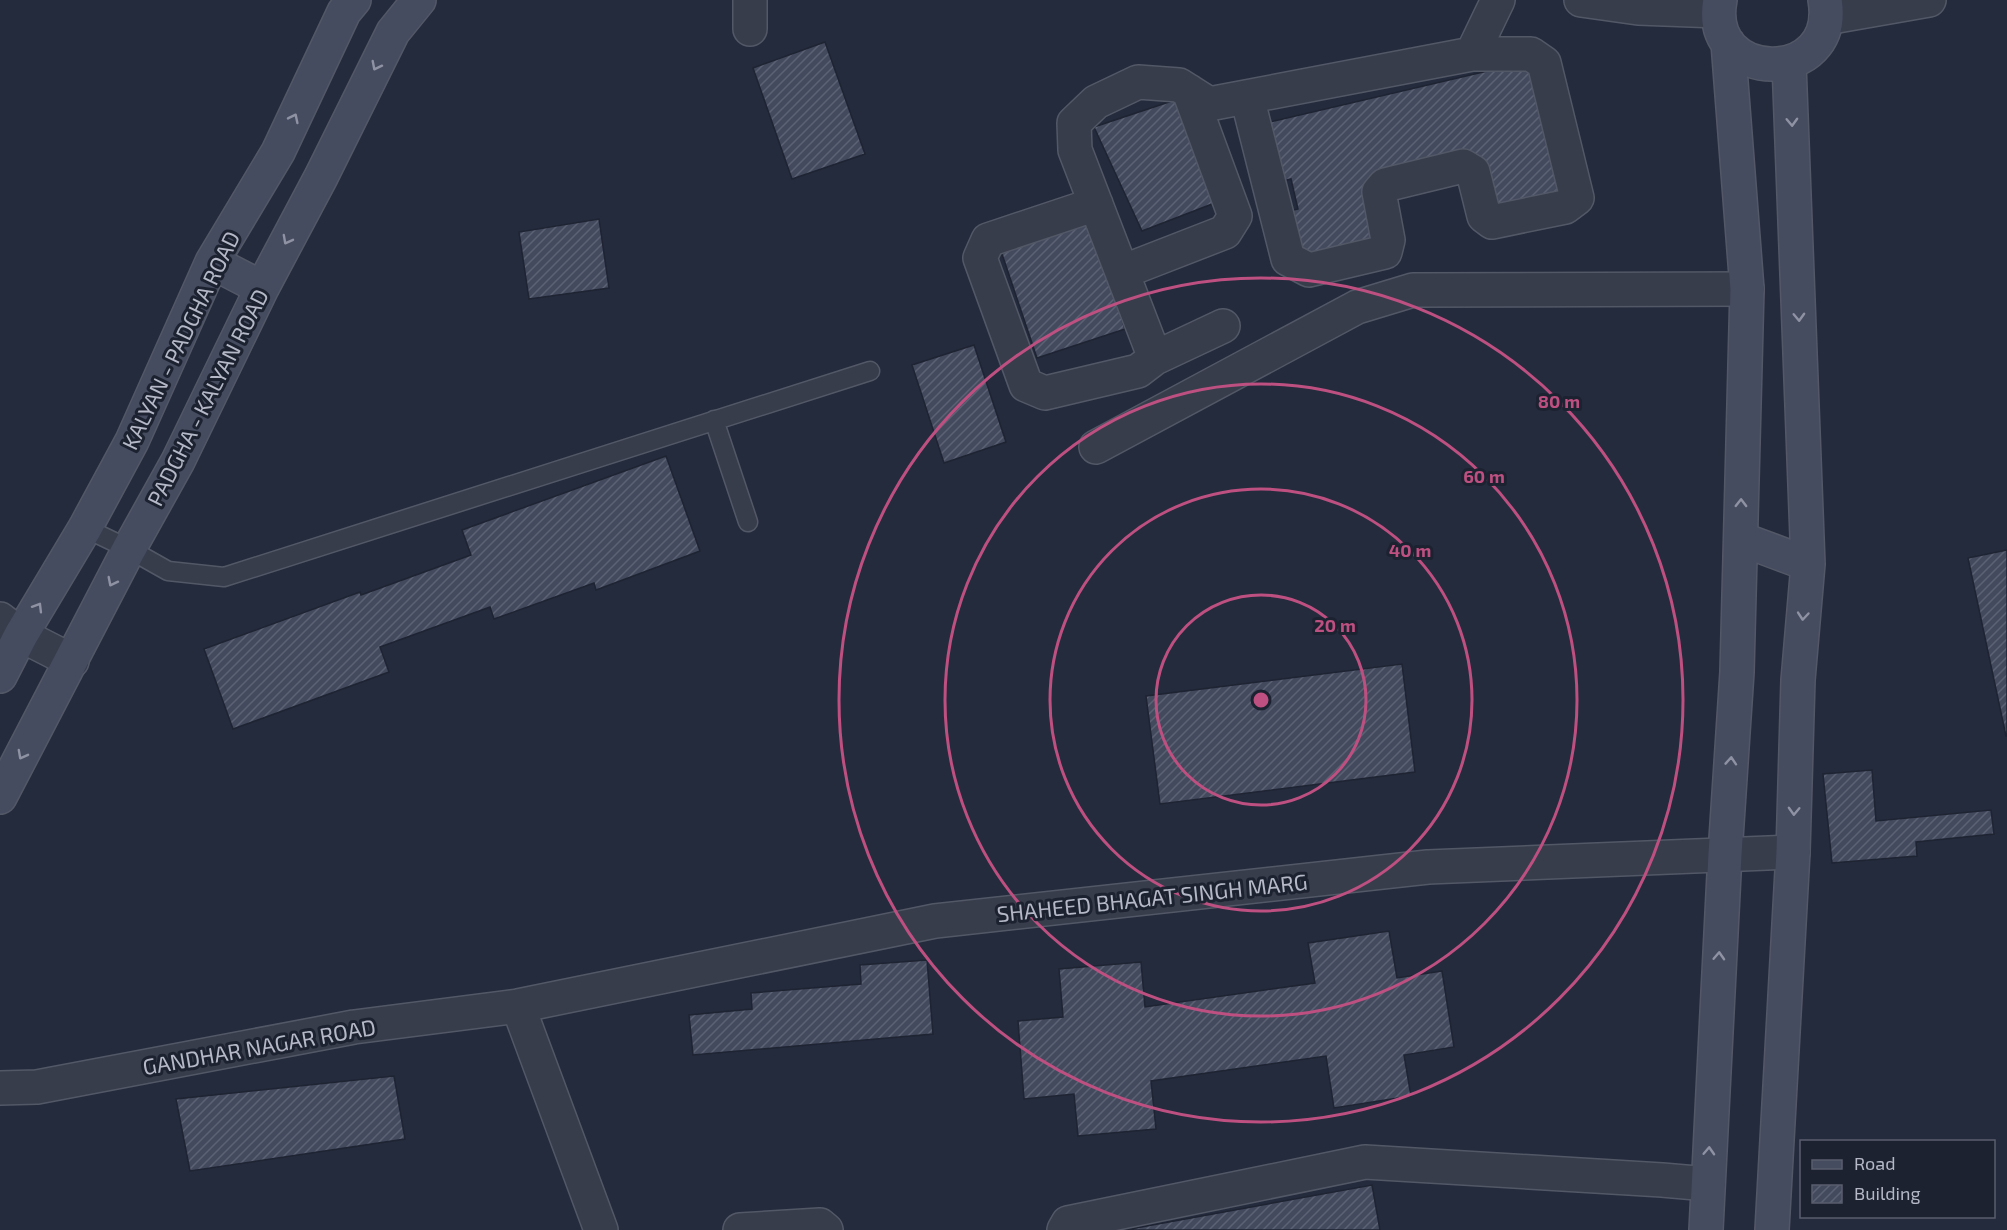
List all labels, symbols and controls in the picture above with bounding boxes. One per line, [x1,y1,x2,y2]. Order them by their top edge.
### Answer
one-way arrow [372,60,383,71]
one-way arrow [286,114,298,125]
one-way arrow [1785,117,1798,126]
street label: KALYAN - PADGHA ROAD [116,227,244,453]
one-way arrow [283,234,295,245]
street label: PADGHA - KALYAN ROAD [141,284,273,510]
one-way arrow [1792,312,1805,321]
text: 80 m [1538,390,1580,412]
text: 60 m [1463,465,1505,487]
one-way arrow [1735,499,1748,508]
text: 40 m [1389,539,1431,561]
one-way arrow [108,575,120,586]
one-way arrow [31,603,42,613]
one-way arrow [1797,612,1810,621]
text: 20 m [1314,614,1356,636]
centre of rings [1251,690,1271,710]
one-way arrow [18,748,30,759]
one-way arrow [1724,757,1737,766]
one-way arrow [1788,806,1801,815]
street label: SHAHEED BHAGAT SINGH MARG [995,868,1309,926]
one-way arrow [1713,951,1726,960]
street label: GANDHAR NAGAR ROAD [140,1013,378,1079]
legend [1800,1140,1995,1218]
one-way arrow [1703,1146,1716,1155]
text: Road [1854,1152,1895,1174]
text: Building [1854,1182,1921,1204]

